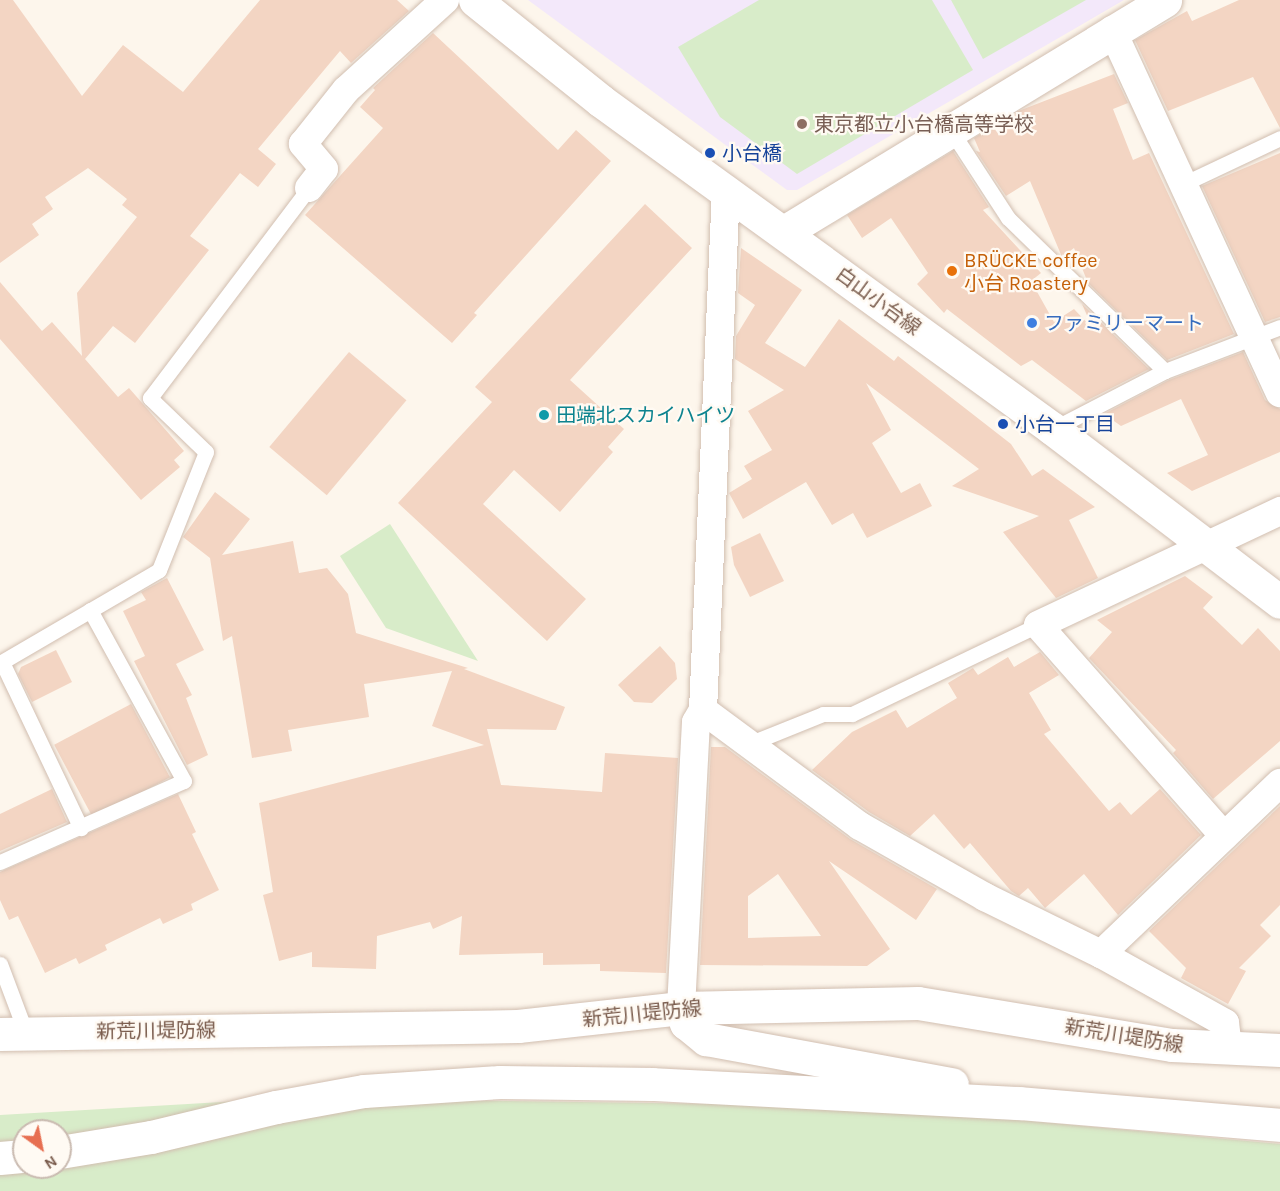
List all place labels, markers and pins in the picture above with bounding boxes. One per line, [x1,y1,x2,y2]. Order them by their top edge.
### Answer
place label: 東京都立小台橋高等学校 [814,112,1034,136]
marker: 東京都立小台橋高等学校 [795,117,809,131]
place label: 小台橋 [722,141,782,165]
marker: 小台橋 [703,146,717,160]
place label: BRÜCKE coffee 小台 Roastery [964,248,1098,295]
marker: BRÜCKE coffee 小台 Roastery [945,264,959,278]
place label: ファミリーマート [1044,311,1204,335]
marker: ファミリーマート [1025,316,1039,330]
place label: 田端北スカイハイツ [556,403,736,427]
marker: 田端北スカイハイツ [537,408,551,422]
place label: 小台一丁目 [1015,412,1115,436]
marker: 小台一丁目 [996,417,1010,431]

